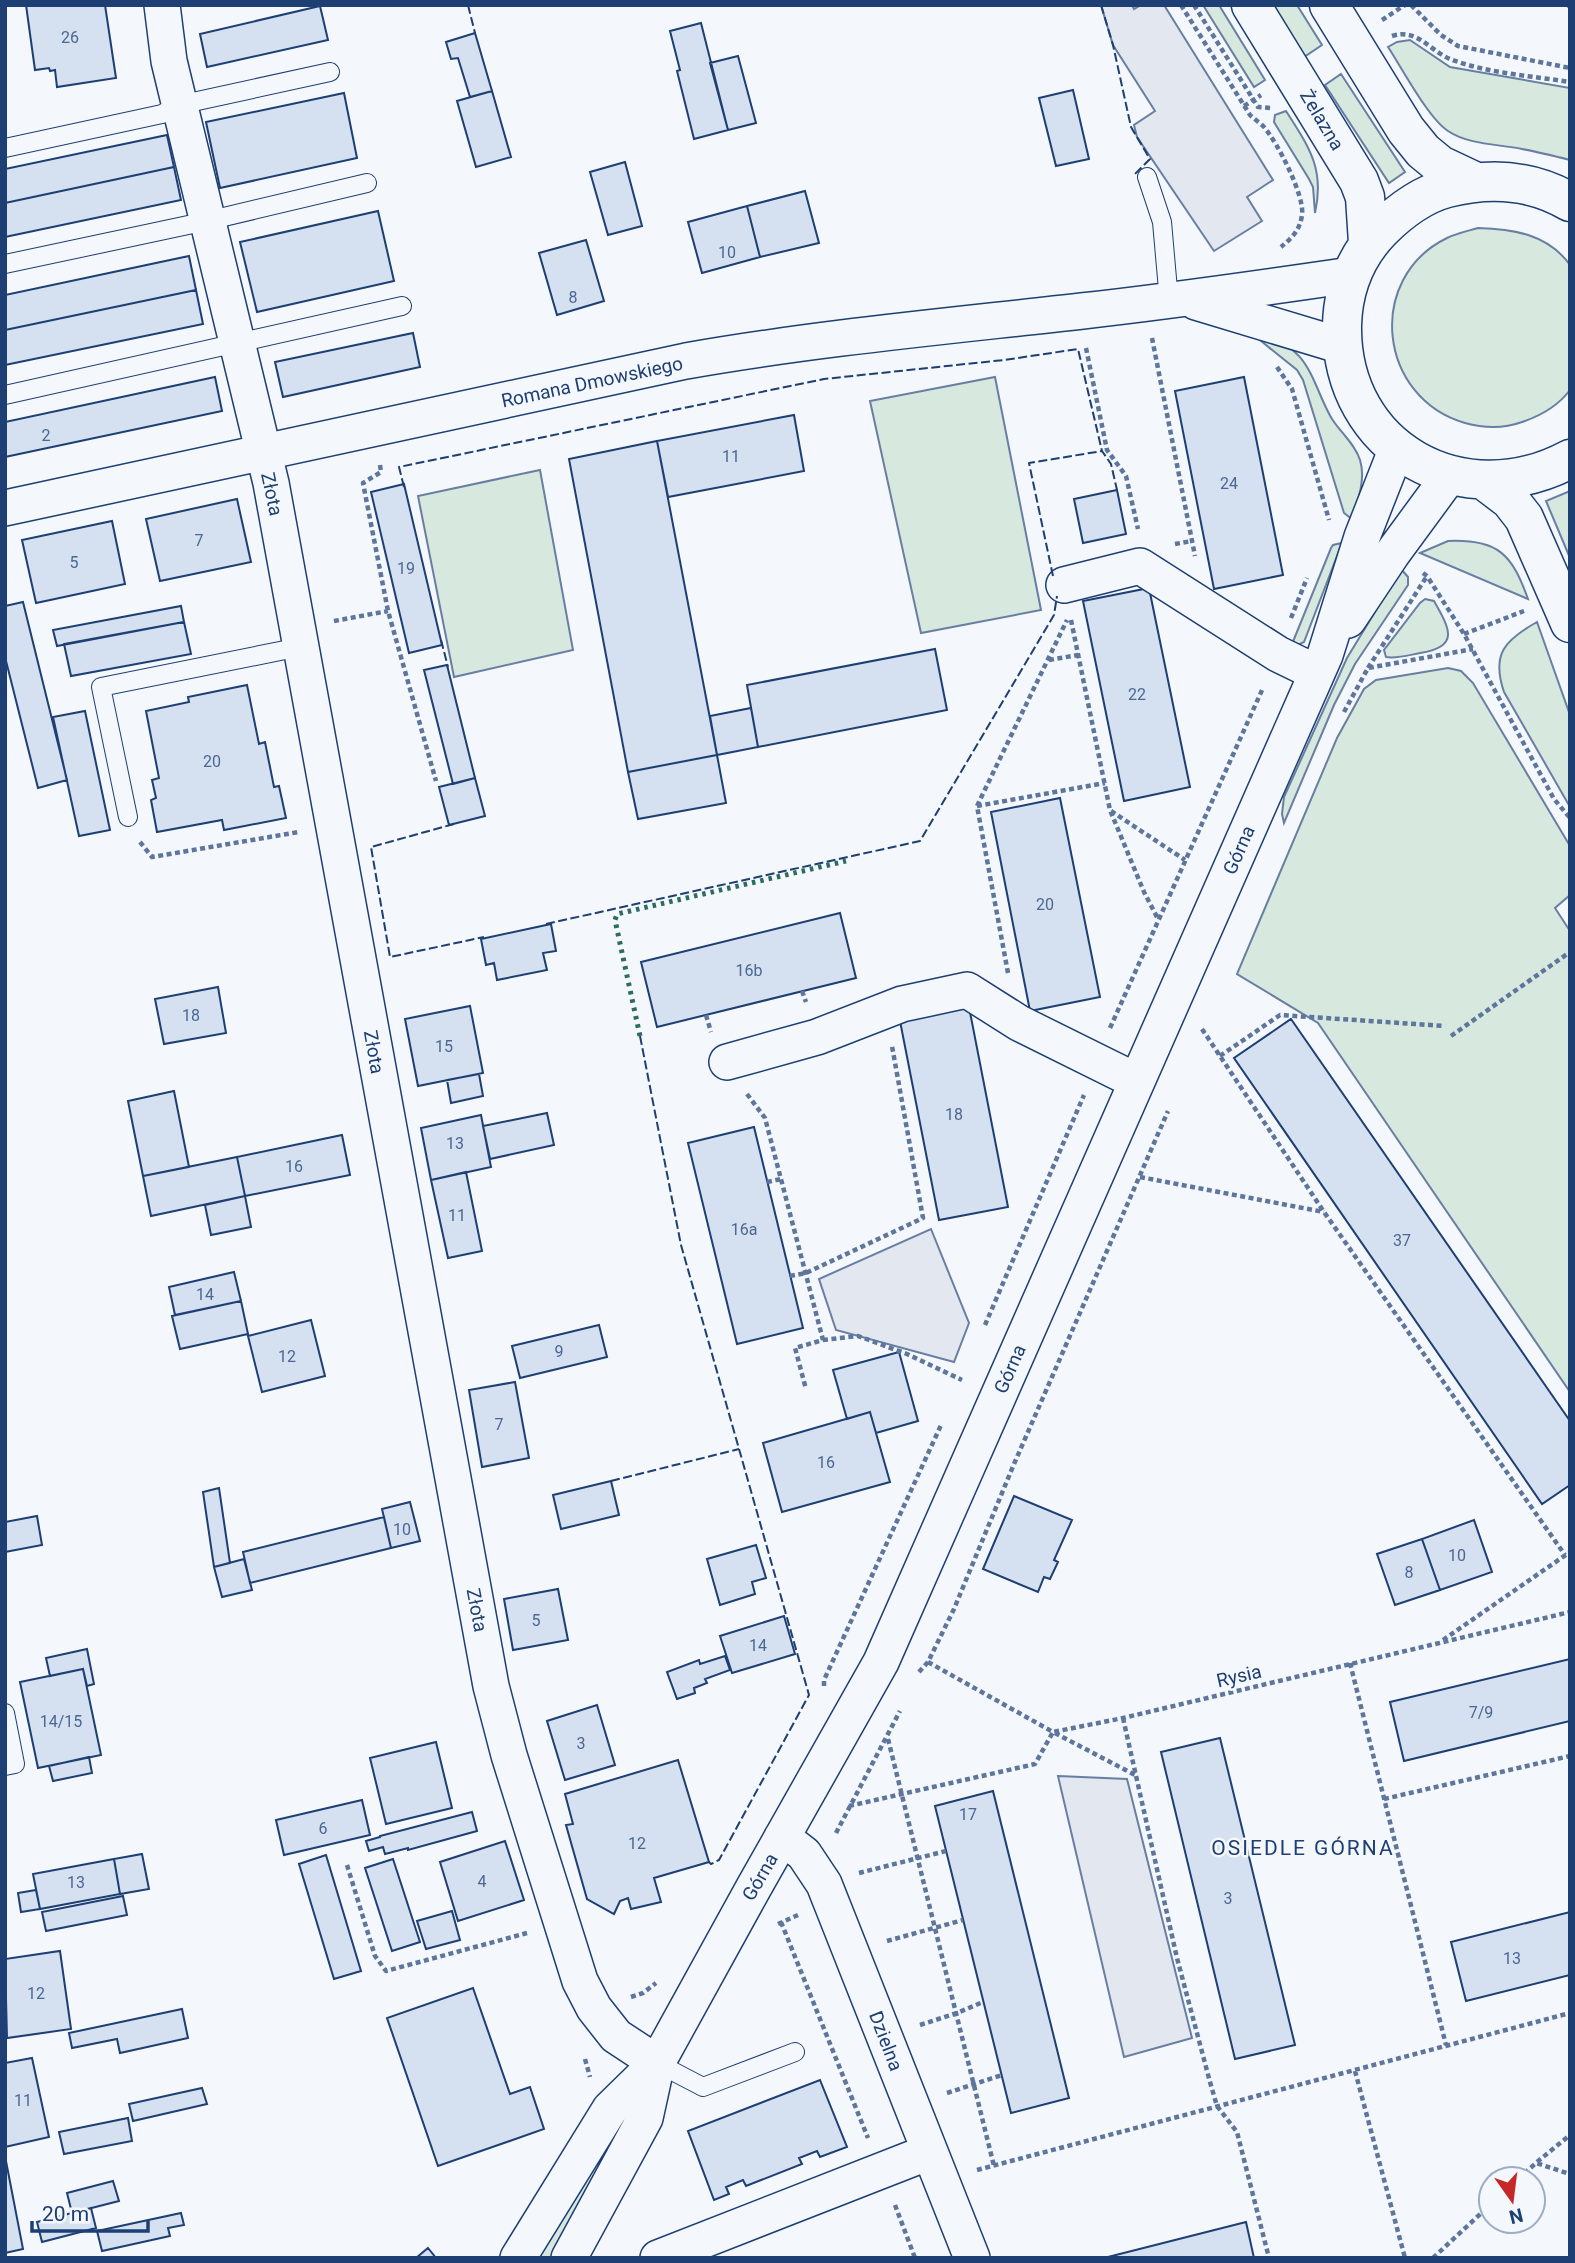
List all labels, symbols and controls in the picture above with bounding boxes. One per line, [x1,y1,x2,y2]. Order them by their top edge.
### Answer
house number: 26 [61,28,79,47]
street label: Żelazna [1295,86,1349,154]
house number: 10 [718,243,736,262]
house number: 8 [569,288,578,307]
street label: Romana Dmowskiego [499,352,685,412]
house number: 2 [42,426,51,445]
house number: 11 [722,447,740,466]
street label: Złota [256,470,288,518]
house number: 24 [1220,474,1238,493]
house number: 7 [195,531,204,550]
house number: 5 [70,553,79,572]
house number: 19 [397,559,415,578]
house number: 22 [1128,685,1146,704]
house number: 20 [203,752,221,771]
street label: Górna [1218,822,1260,878]
house number: 20 [1036,895,1054,914]
house number: 16b [736,961,763,980]
house number: 18 [182,1006,200,1025]
street label: Złota [359,1028,389,1076]
house number: 15 [435,1037,453,1056]
house number: 18 [945,1105,963,1124]
house number: 13 [446,1134,464,1153]
house number: 16 [285,1157,303,1176]
house number: 11 [448,1206,466,1225]
house number: 16a [731,1220,757,1239]
house number: 37 [1393,1231,1411,1250]
house number: 14 [196,1285,214,1304]
street label: Górna [989,1341,1031,1397]
house number: 9 [555,1342,564,1361]
house number: 12 [278,1347,296,1366]
house number: 7 [495,1415,504,1434]
house number: 16 [817,1453,835,1472]
house number: 10 [393,1520,411,1539]
house number: 10 [1448,1546,1466,1565]
house number: 8 [1405,1563,1414,1582]
street label: Złota [462,1586,492,1634]
house number: 5 [532,1611,541,1630]
house number: 14 [749,1636,767,1655]
street label: Rysia [1214,1660,1264,1692]
house number: 7/9 [1469,1703,1493,1722]
house number: 14/15 [40,1712,82,1731]
house number: 3 [577,1734,586,1753]
house number: 17 [959,1805,977,1824]
house number: 6 [319,1819,328,1838]
house number: 12 [628,1834,646,1853]
district label: OSIEDLE GÓRNA [1211,1836,1395,1860]
street label: Górna [737,1849,783,1905]
house number: 4 [478,1872,487,1891]
house number: 13 [67,1873,85,1892]
house number: 3 [1224,1889,1233,1908]
house number: 13 [1503,1949,1521,1968]
house number: 12 [27,1984,45,2003]
street label: Dzielna [864,2008,908,2074]
house number: 11 [14,2091,32,2110]
north arrow [1477,2165,1547,2235]
scale bar [32,2190,147,2234]
text: 20 m [42,2202,89,2226]
text: N [1507,2203,1525,2229]

